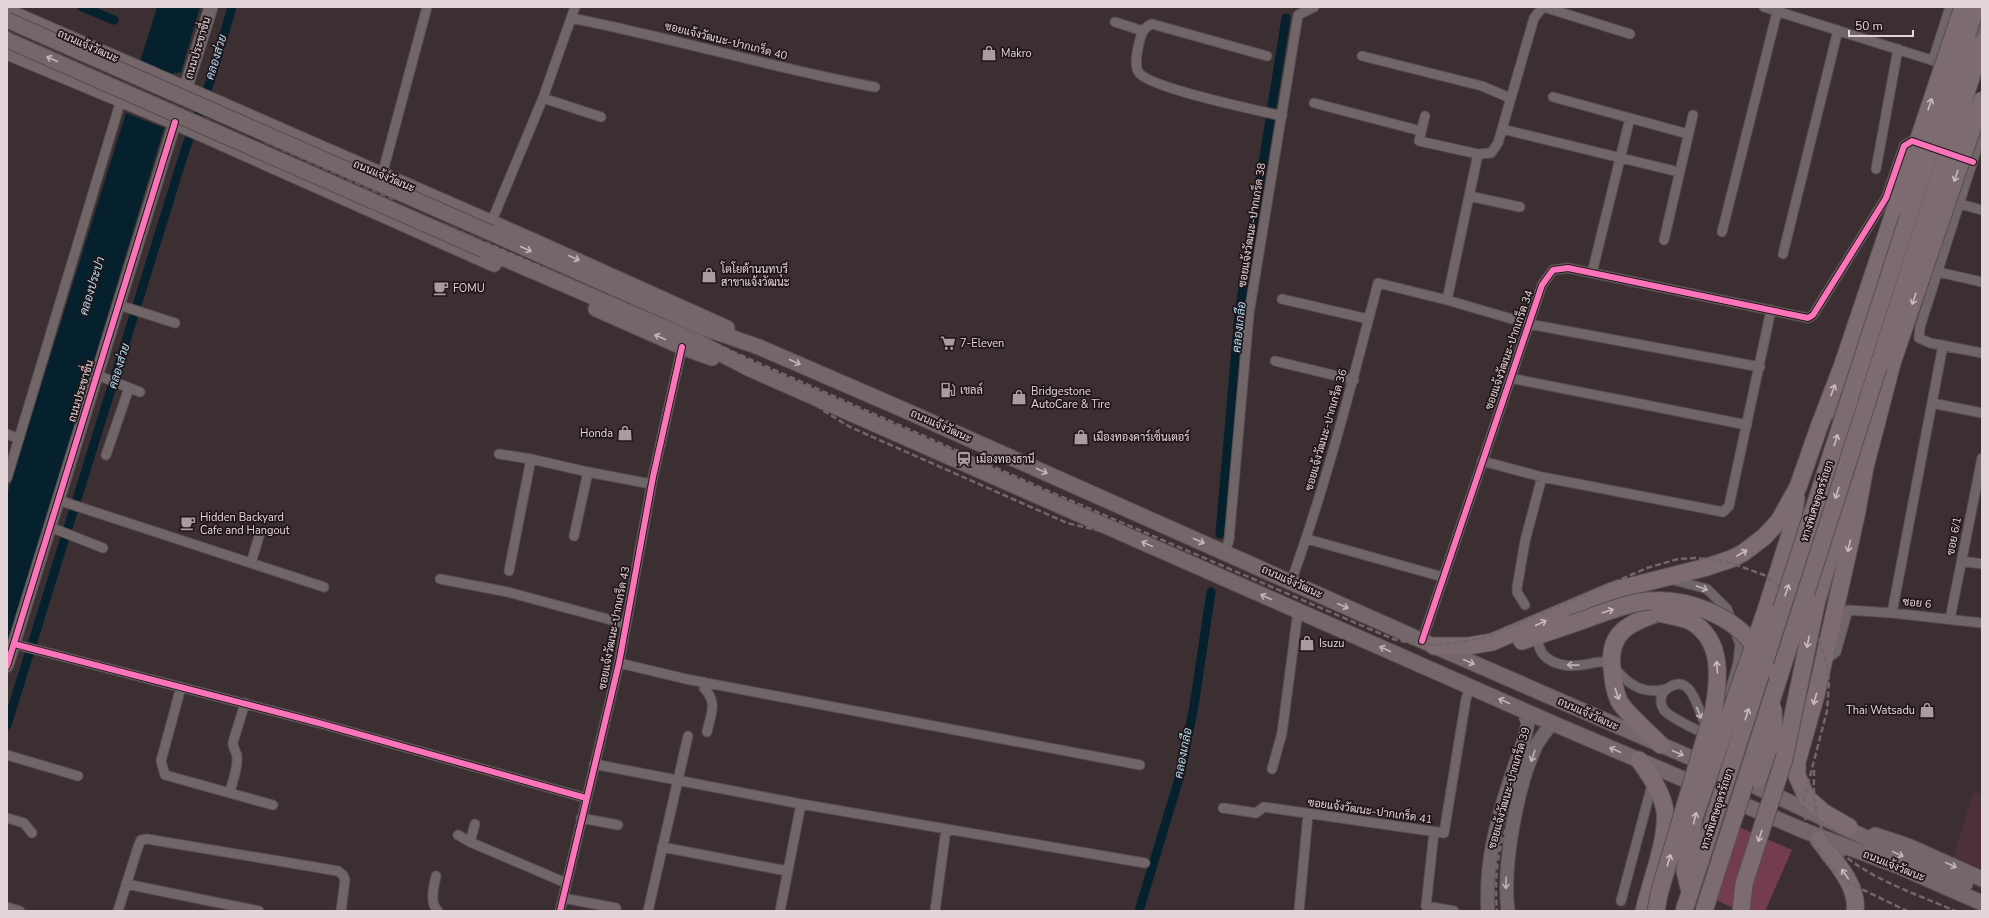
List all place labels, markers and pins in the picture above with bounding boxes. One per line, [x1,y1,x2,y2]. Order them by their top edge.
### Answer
shop icon: Makro [980,44,998,62]
place label: Makro [1001,46,1032,61]
place label: โตโยต้านนทบุรี สาขาแจ้งวัฒนะ [720,261,790,290]
shop icon: โตโยต้านนทบุรี สาขาแจ้งวัฒนะ [700,266,718,284]
cafe icon: FOMU [432,279,450,297]
place label: FOMU [453,281,485,296]
supermarket icon: 7-Eleven [939,334,957,352]
place label: 7-Eleven [960,336,1004,351]
fuel station icon: เชลล์ [939,381,957,399]
place label: เชลล์ [960,382,983,398]
place label: Bridgestone AutoCare & Tire [1031,384,1110,412]
shop icon: Bridgestone AutoCare & Tire [1010,388,1028,406]
shop icon: Honda [616,424,634,442]
place label: Honda [580,426,613,441]
shop icon: เมืองทองคาร์เซ็นเตอร์ [1072,428,1090,446]
place label: เมืองทองคาร์เซ็นเตอร์ [1093,428,1190,445]
station icon: เมืองทองธานี [955,450,973,468]
place label: เมืองทองธานี [976,451,1035,467]
place label: Hidden Backyard Cafe and Hangout [200,510,290,538]
cafe icon: Hidden Backyard Cafe and Hangout [179,514,197,532]
shop icon: Isuzu [1298,634,1316,652]
place label: Isuzu [1319,636,1345,651]
shop icon: Thai Watsadu [1918,701,1936,719]
place label: Thai Watsadu [1846,703,1915,718]

